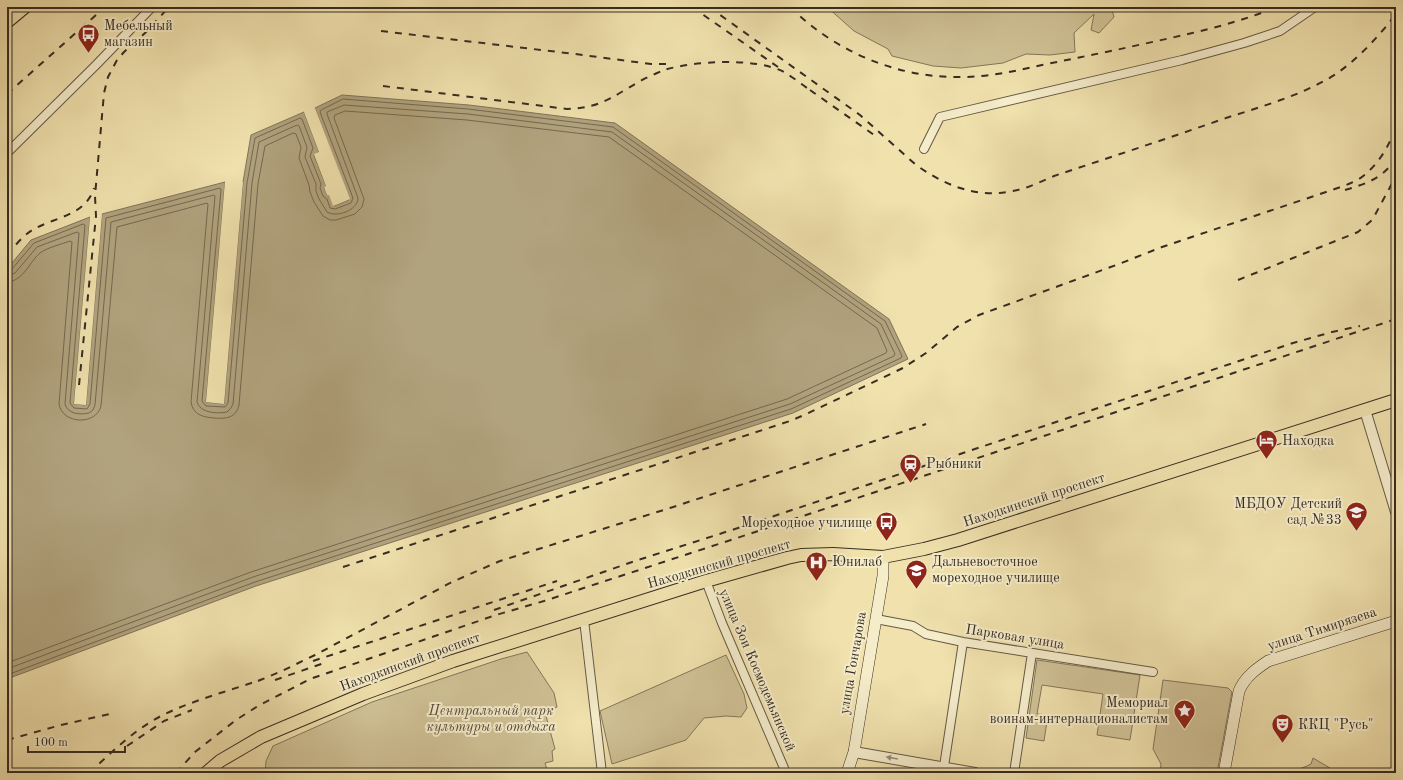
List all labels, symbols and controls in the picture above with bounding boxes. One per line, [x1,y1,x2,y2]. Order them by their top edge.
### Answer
place label: Мебельный магазин [104,19,173,49]
bus stop icon: Мебельный магазин [75,21,101,54]
hotel icon: Находка [1253,428,1279,461]
place label: Находка [1282,434,1334,448]
station icon: Рыбники [897,451,923,484]
place label: Рыбники [926,457,981,471]
street label: Находкинский проспект [961,470,1107,530]
place label: МБДОУ Детский сад №33 [1234,497,1342,527]
school or university icon: МБДОУ Детский сад №33 [1344,499,1370,532]
bus stop icon: Мореходное училище [874,510,900,543]
place label: Мореходное училище [741,516,872,530]
street label: Находкинский проспект [646,537,793,591]
hospital icon: Юнилаб [803,549,829,582]
place label: Юнилаб [832,555,882,569]
place label: Дальневосточное мореходное училище [932,555,1060,585]
school or university icon: Дальневосточное мореходное училище [903,557,929,590]
street label: улица Зои Космодемьянской [716,587,798,753]
street label: улица Тимирязева [1266,605,1378,653]
street label: улица Гончарова [837,610,869,716]
street label: Парковая улица [965,622,1065,652]
street label: Находкинский проспект [338,630,482,694]
place label: Мемориал воинам-интернационалистам [990,696,1168,726]
place icon: Мемориал воинам-интернационалистам [1171,698,1197,731]
park label: Центральный парк культуры и отдыха [426,704,556,735]
theatre icon: ККЦ "Русь" [1269,712,1295,745]
place label: ККЦ "Русь" [1298,718,1373,732]
scale bar [28,728,125,754]
text: 100 m [34,737,68,749]
one-way arrow [885,755,898,761]

